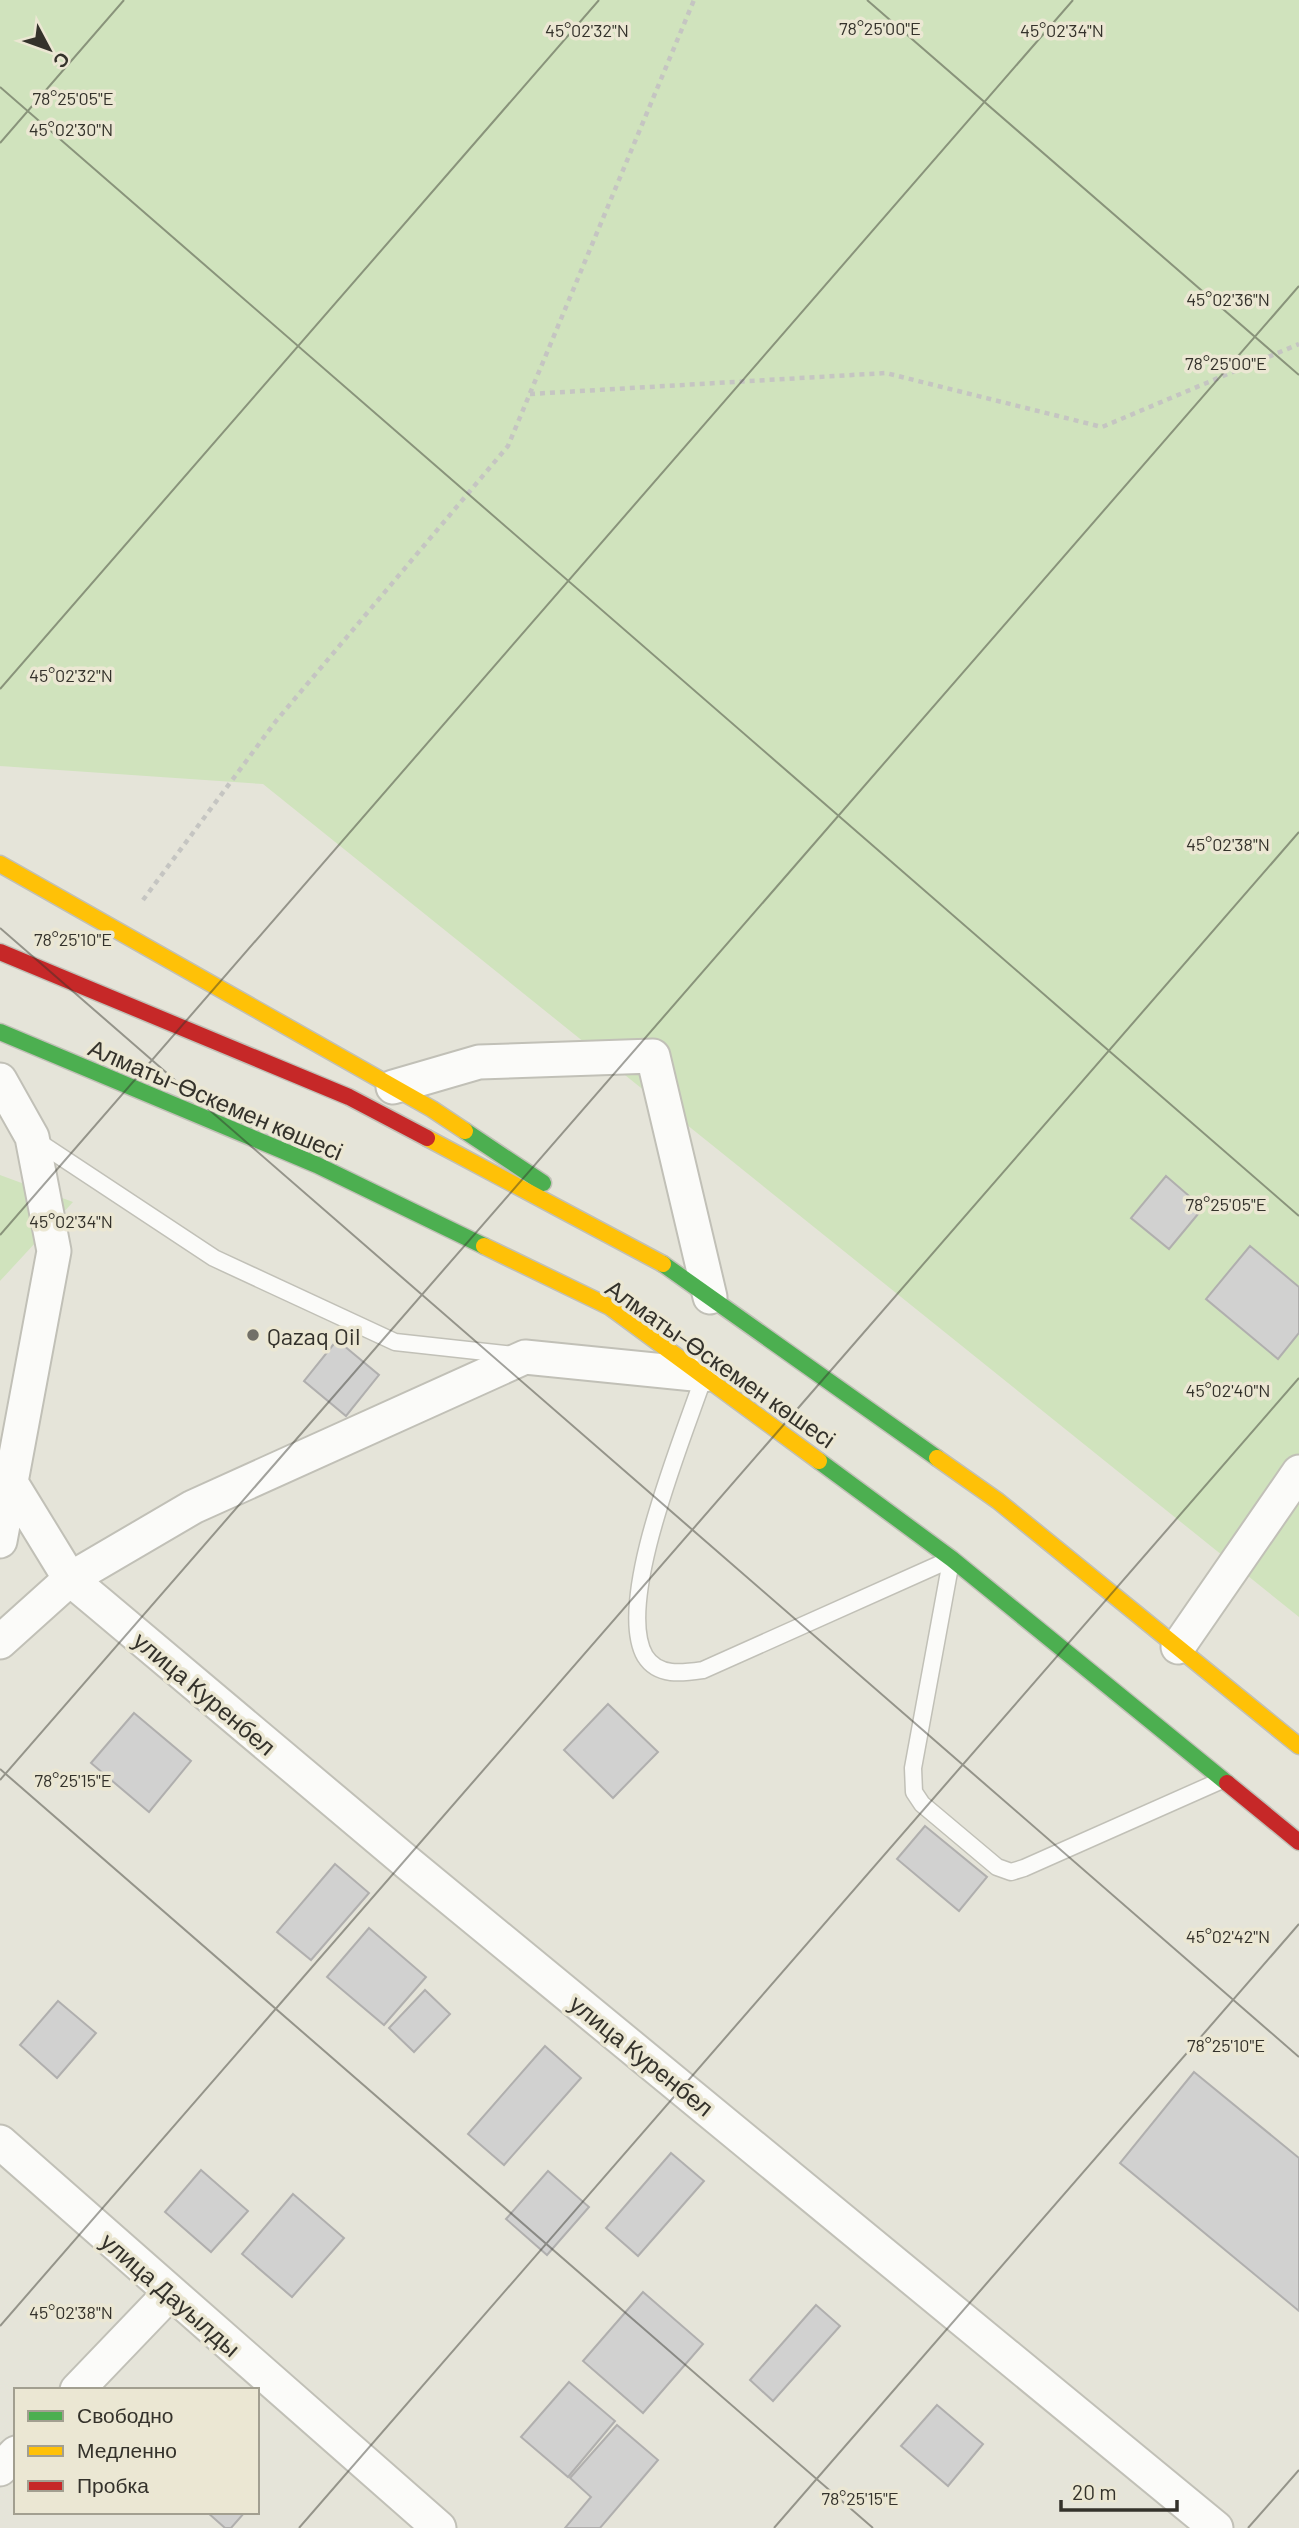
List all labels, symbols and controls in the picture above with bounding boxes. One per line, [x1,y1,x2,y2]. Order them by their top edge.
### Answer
north arrow [14,14,84,84]
text: 78°25'00"E [839,17,921,39]
text: 45°02'32"N [545,19,629,41]
text: 45°02'34"N [1020,19,1104,41]
text: С [49,48,75,73]
text: 78°25'05"E [32,87,114,109]
text: 45°02'30"N [29,118,113,140]
text: 45°02'36"N [1186,288,1270,310]
text: 78°25'00"E [1185,352,1267,374]
text: 45°02'32"N [29,664,113,686]
text: 45°02'38"N [1186,833,1270,855]
text: 78°25'10"E [34,928,112,950]
street label: Алматы-Өскемен көшесі [84,1032,348,1166]
text: 78°25'05"E [1185,1193,1267,1215]
text: 45°02'34"N [29,1210,113,1232]
street label: Алматы-Өскемен көшесі [601,1273,841,1453]
place label: Qazaq Oil [267,1321,360,1350]
marker: Qazaq Oil [245,1327,261,1343]
text: 45°02'40"N [1185,1379,1271,1401]
street label: улица Куренбел [128,1625,282,1761]
text: 78°25'15"E [34,1769,112,1791]
text: 45°02'42"N [1186,1925,1270,1947]
street label: улица Куренбел [564,1988,720,2122]
text: 78°25'10"E [1187,2034,1265,2056]
street label: улица Дауылды [96,2226,246,2362]
text: 45°02'38"N [29,2301,113,2323]
legend [14,2388,259,2514]
text: Свободно [77,2402,174,2427]
text: Медленно [77,2437,177,2462]
scale bar [1061,2468,1176,2512]
text: Пробка [77,2472,149,2497]
text: 20 m [1072,2479,1117,2504]
text: 78°25'15"E [821,2487,899,2509]

